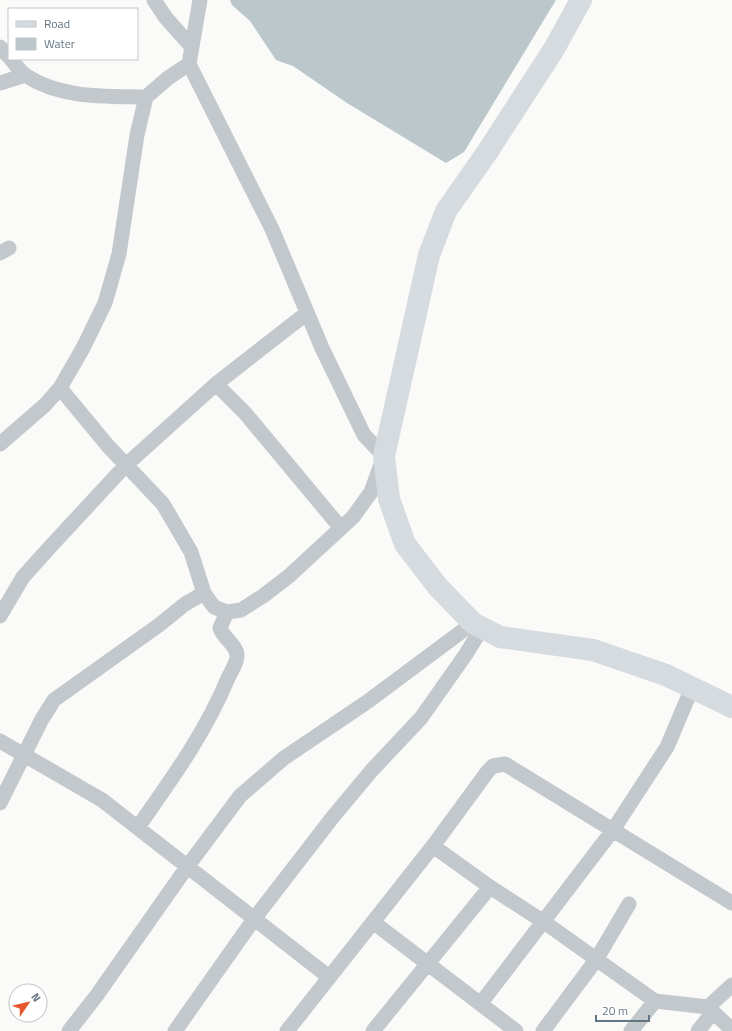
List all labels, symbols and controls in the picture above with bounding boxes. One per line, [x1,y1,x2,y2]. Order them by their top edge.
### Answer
legend [8,8,138,60]
text: Road [44,14,70,33]
text: Water [44,34,75,53]
north arrow [8,983,48,1023]
text: N [27,990,45,1005]
scale bar [596,997,649,1023]
text: 20 m [602,1001,628,1020]

